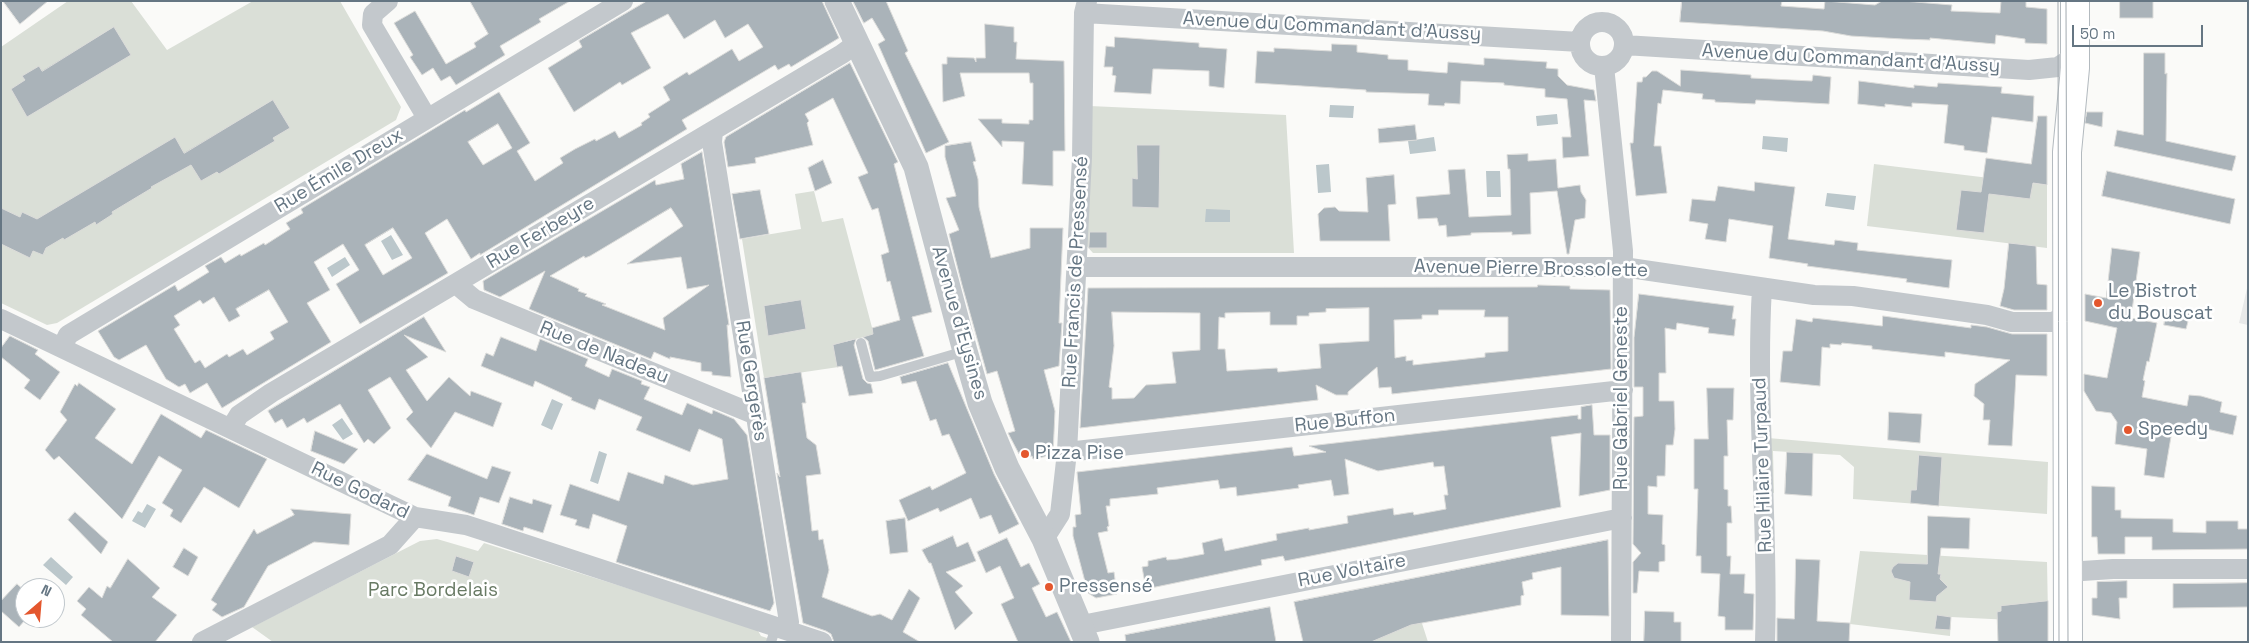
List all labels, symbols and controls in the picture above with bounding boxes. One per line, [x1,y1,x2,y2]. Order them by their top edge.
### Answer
street label: Avenue du Commandant d'Aussy [1182,8,1482,46]
scale bar [2074,15,2205,47]
text: 50 m [2080,24,2115,43]
street label: Avenue du Commandant d'Aussy [1701,40,2001,78]
street label: Rue Émile Dreux [271,124,407,218]
street label: Rue Francis de Pressensé [1059,155,1093,389]
street label: Rue Ferbeyre [483,192,599,274]
street label: Avenue d'Eysines [926,243,992,403]
street label: Avenue Pierre Brossolette [1414,256,1648,282]
place label: Le Bistrot du Bouscat [2108,281,2213,325]
marker: Le Bistrot du Bouscat [2092,297,2104,309]
street label: Rue Gabriel Geneste [1611,306,1633,490]
street label: Rue de Nadeau [536,317,672,389]
street label: Rue Gergerès [730,319,772,443]
street label: Rue Hilaire Turpaud [1749,377,1777,553]
street label: Rue Buffon [1293,404,1397,438]
place label: Speedy [2138,419,2208,441]
marker: Speedy [2122,424,2134,436]
place label: Pizza Pise [1035,443,1124,465]
marker: Pizza Pise [1019,448,1031,460]
street label: Rue Godard [307,457,413,525]
street label: Rue Voltaire [1296,549,1408,593]
place label: Pressensé [1059,576,1153,598]
north arrow [15,578,65,628]
text: N [38,580,55,601]
park label: Parc Bordelais [368,580,498,602]
marker: Pressensé [1043,581,1055,593]

